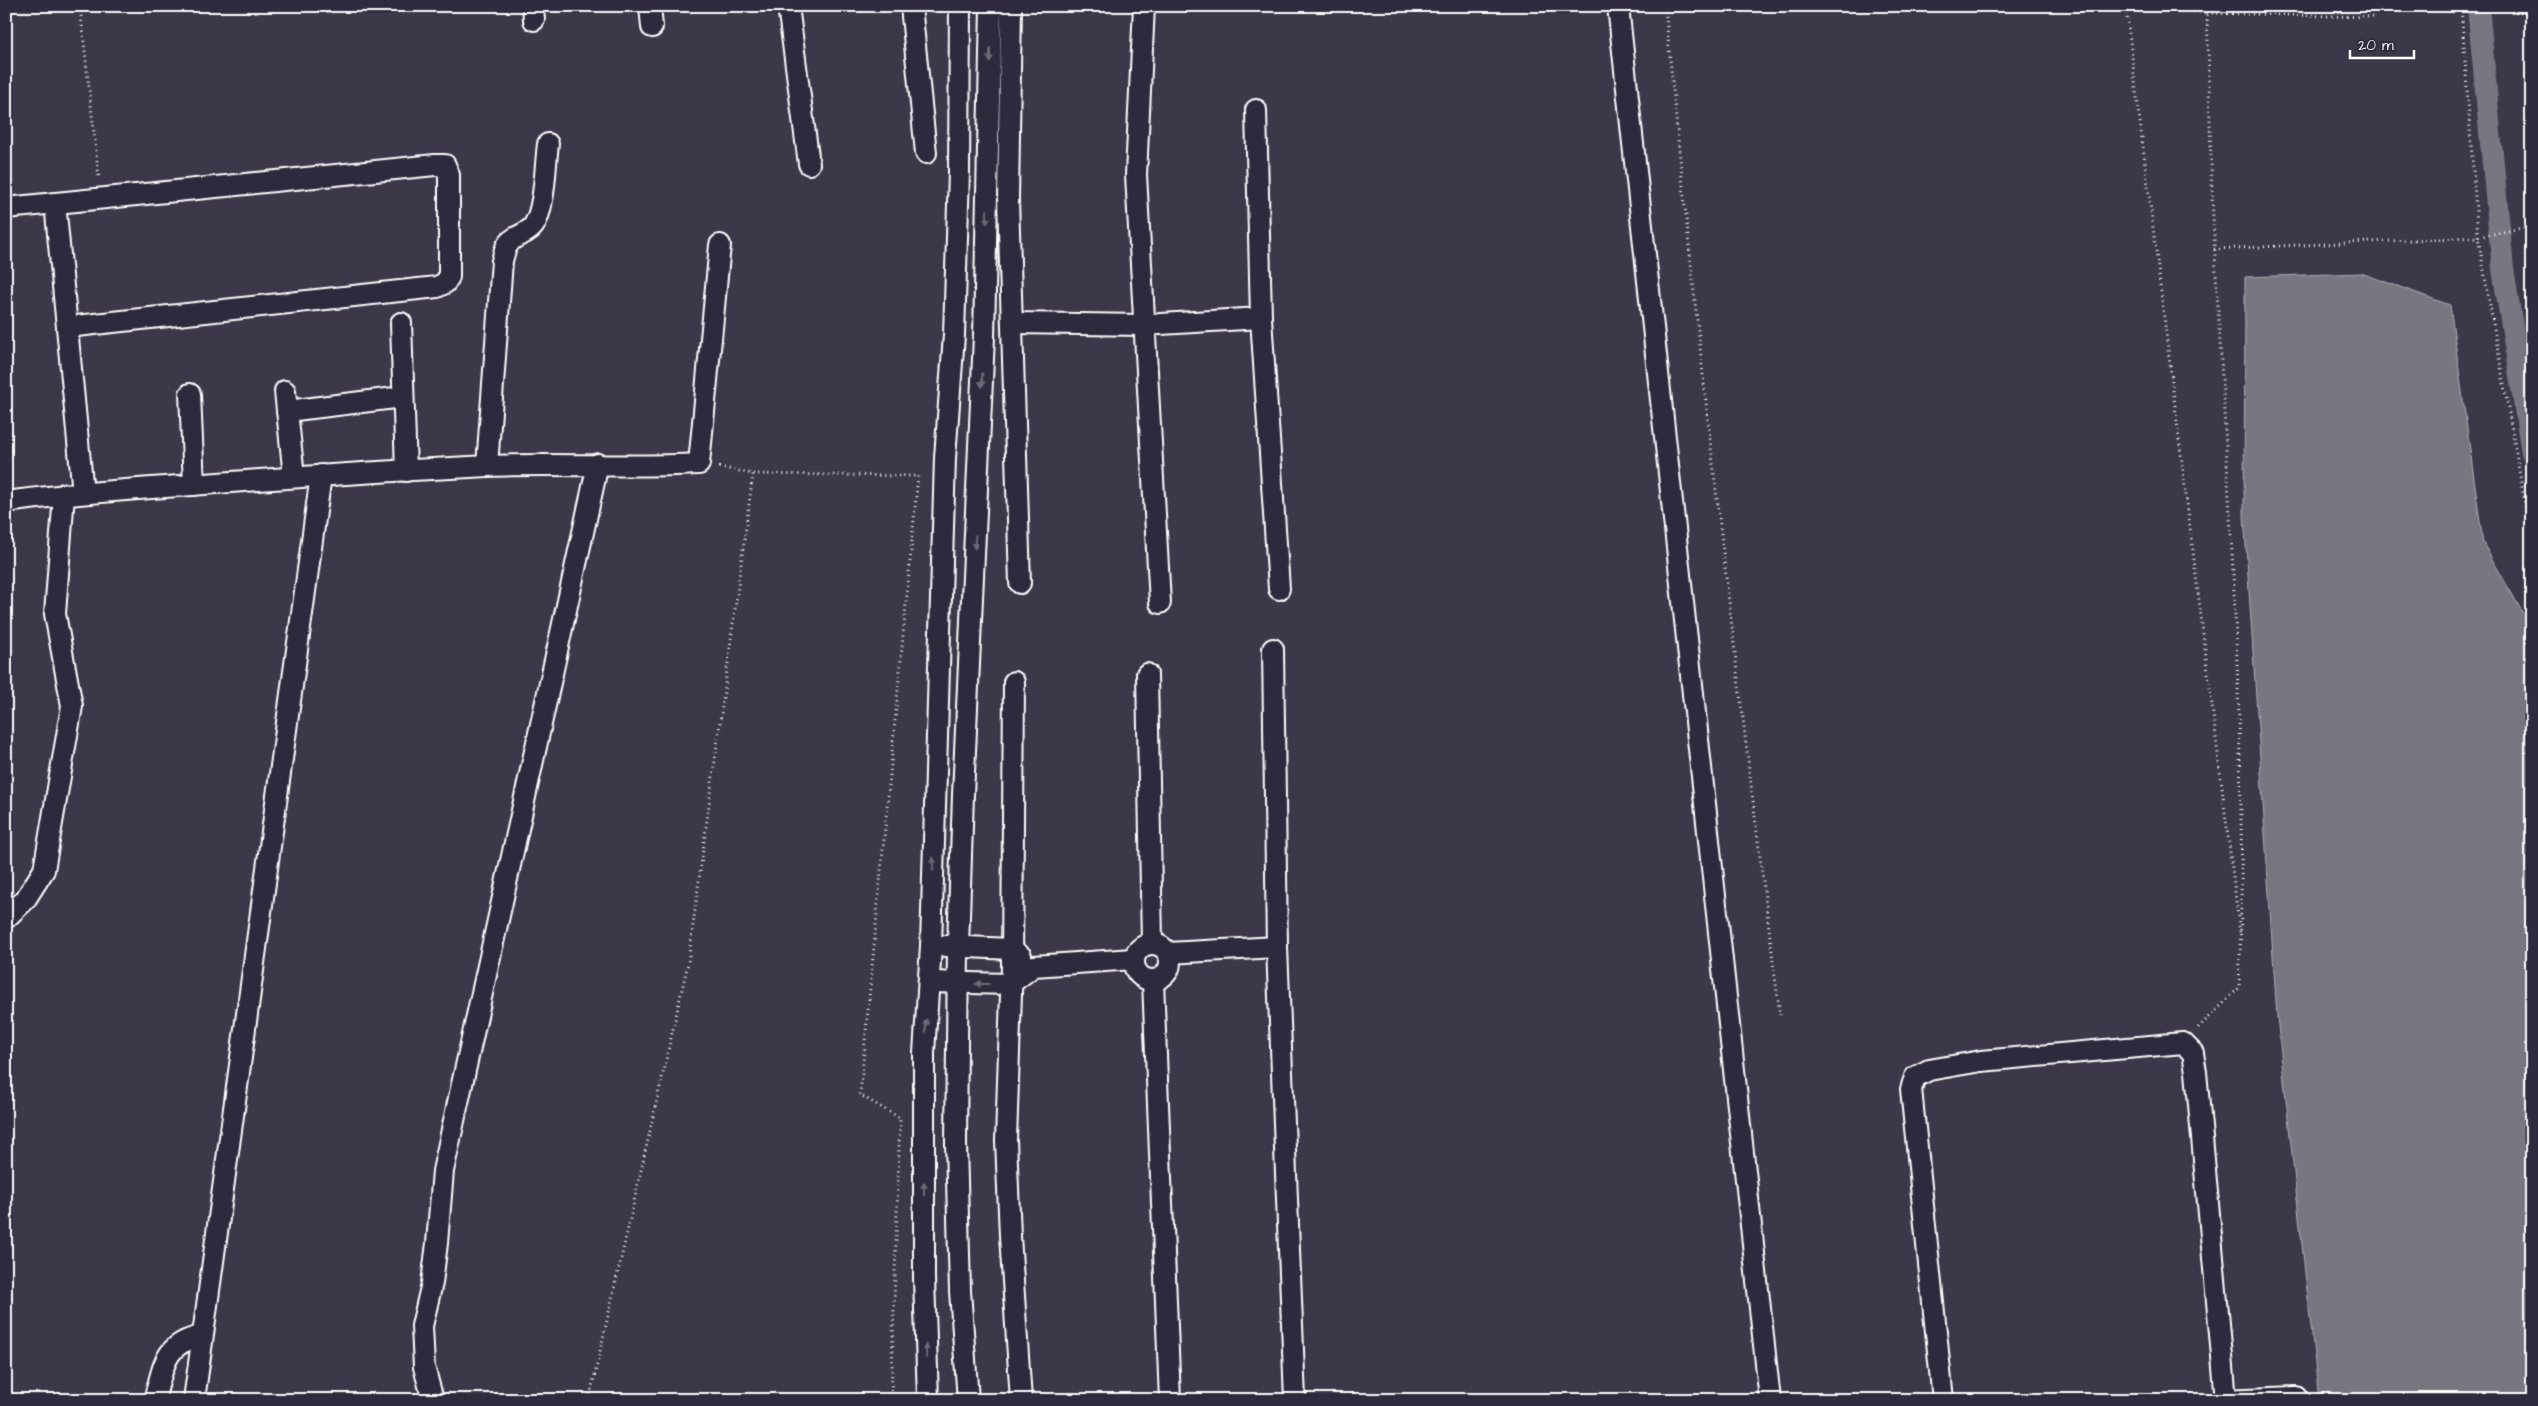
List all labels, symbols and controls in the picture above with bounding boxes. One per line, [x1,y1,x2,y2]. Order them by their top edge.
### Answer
scale bar [2350,28,2414,60]
text: 20 m [2358,35,2394,56]
one-way arrow [986,47,994,63]
one-way arrow [982,210,990,226]
one-way arrow [978,372,986,388]
one-way arrow [970,534,978,550]
one-way arrow [929,856,937,872]
one-way arrow [974,980,990,988]
one-way arrow [923,1018,931,1034]
one-way arrow [920,1180,928,1196]
one-way arrow [922,1343,930,1359]

